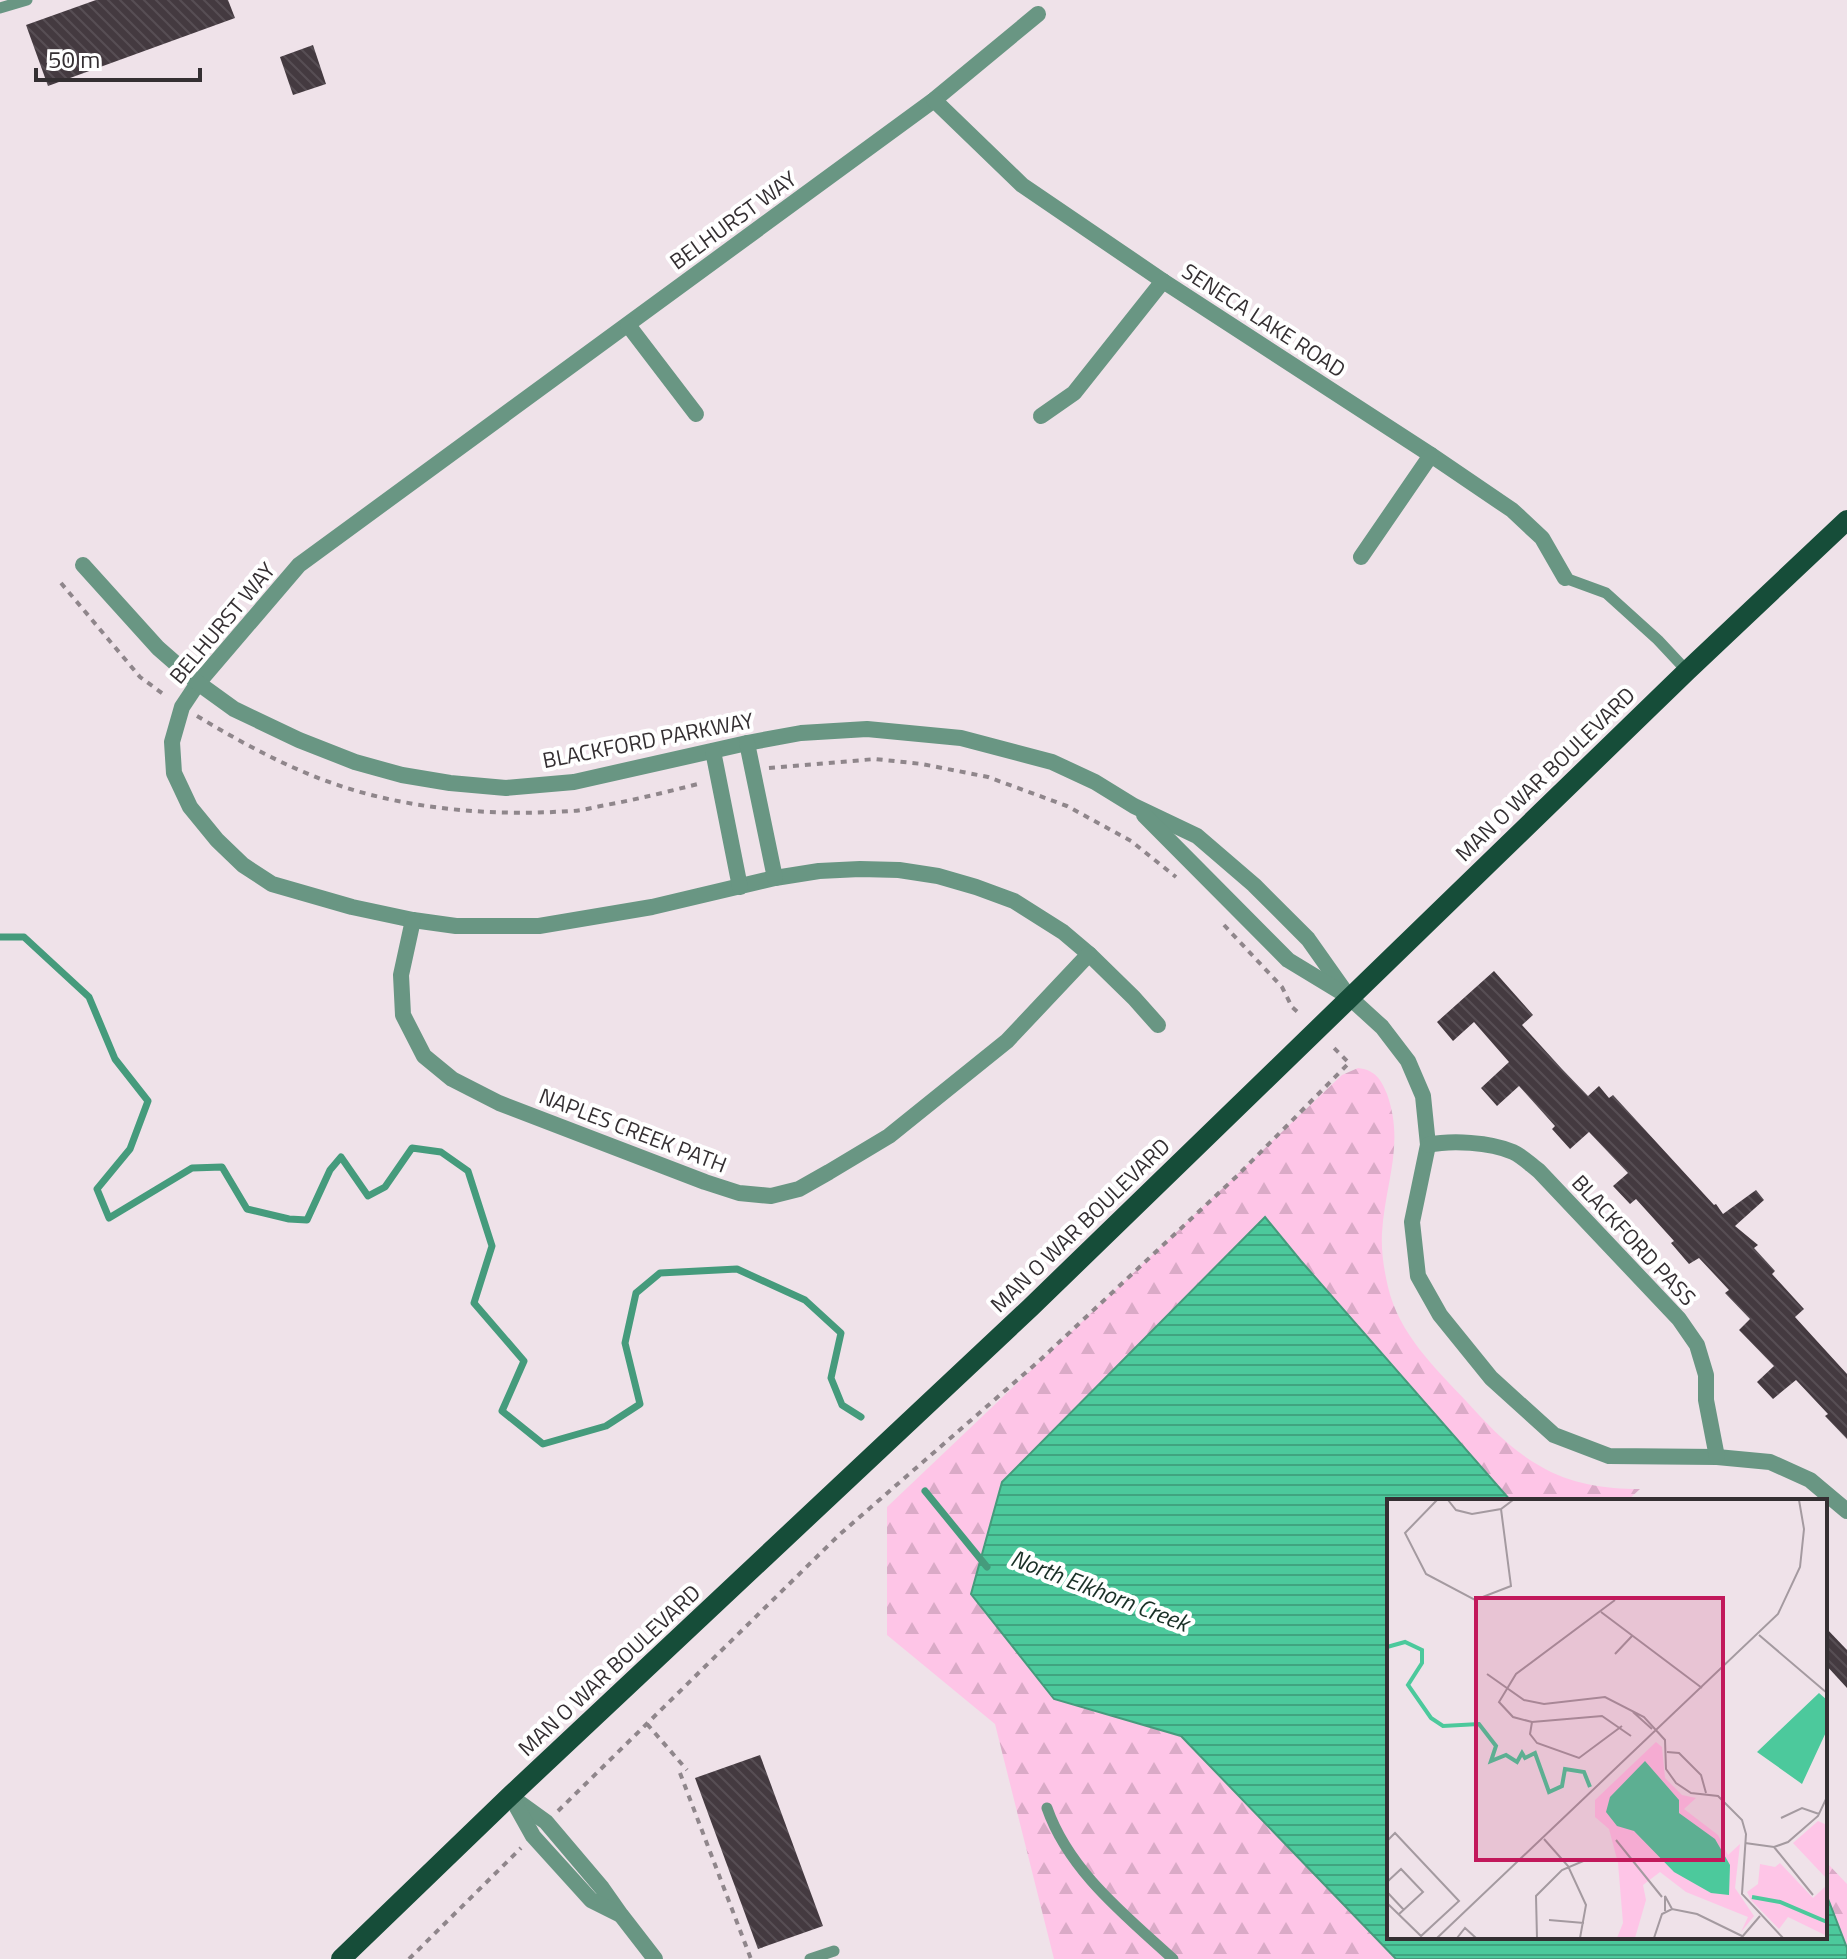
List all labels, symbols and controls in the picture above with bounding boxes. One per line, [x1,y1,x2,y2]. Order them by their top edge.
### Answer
scale bar [36,32,200,82]
text: 50 m [48,41,100,77]
street label: BELHURST WAY [662,162,804,278]
street label: SENECA LAKE ROAD [1175,254,1353,386]
street label: BELHURST WAY [161,554,283,691]
street label: MAN O WAR BOULEVARD [1447,679,1643,869]
street label: BLACKFORD PARKWAY [540,703,757,777]
street label: NAPLES CREEK PATH [534,1079,732,1181]
street label: MAN O WAR BOULEVARD [982,1130,1178,1320]
street label: BLACKFORD PASS [1564,1167,1704,1313]
inset map [1387,1499,1827,1939]
water label: North Elkhorn Creek [1006,1539,1197,1642]
street label: MAN O WAR BOULEVARD [510,1576,708,1764]

